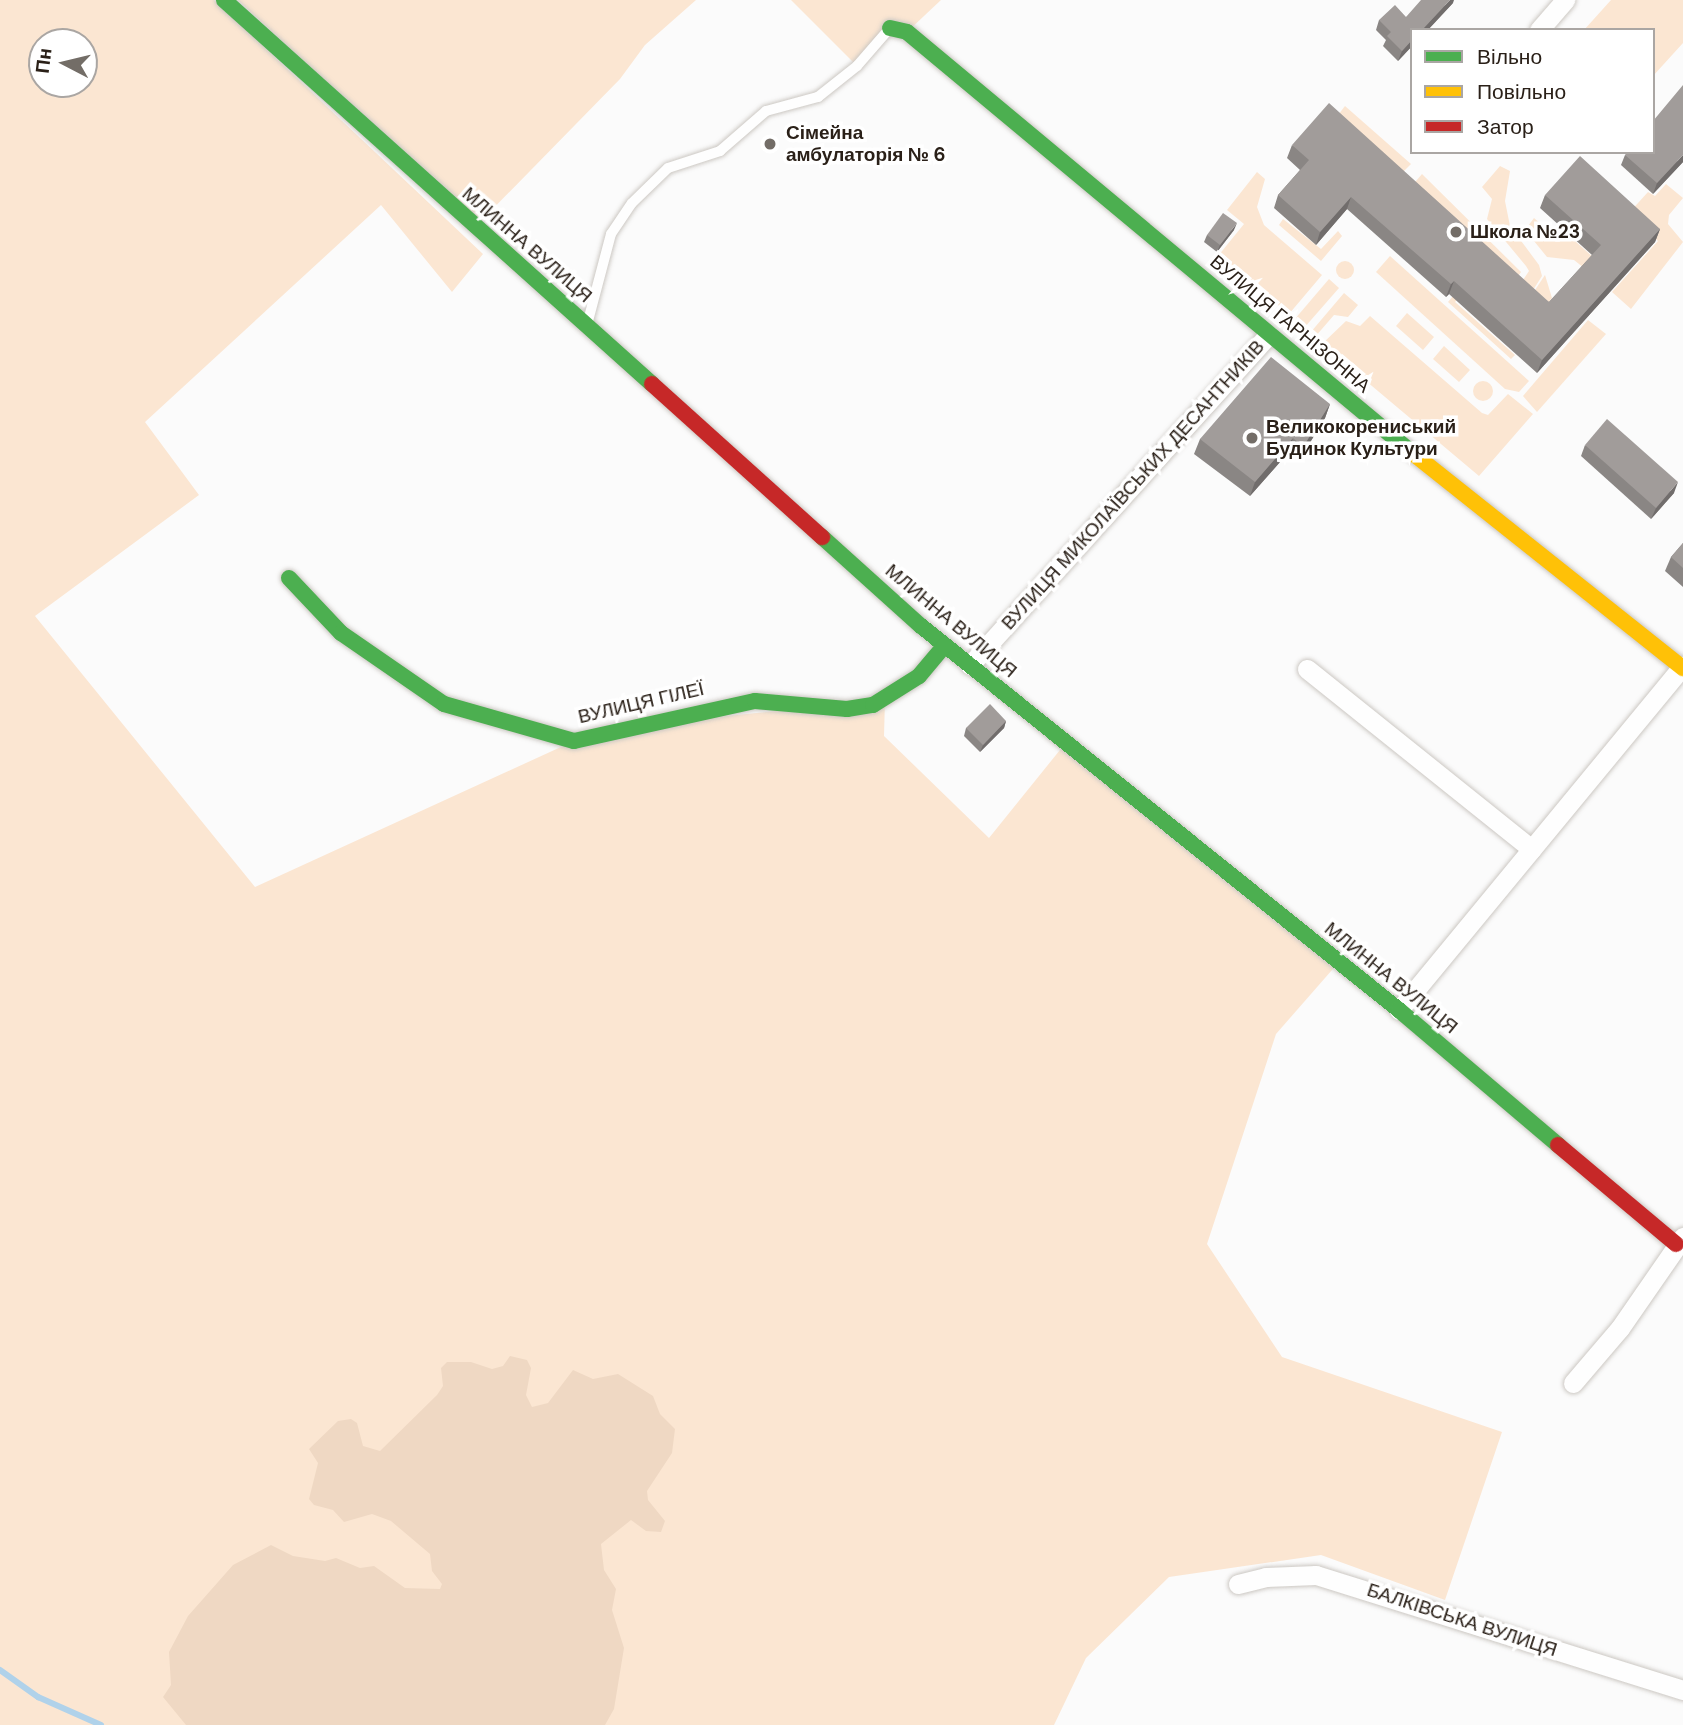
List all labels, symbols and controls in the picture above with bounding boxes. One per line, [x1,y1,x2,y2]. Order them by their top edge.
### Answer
north arrow [28,28,98,98]
legend [1410,28,1655,154]
text: Вільно [1477,43,1542,71]
text: Пн [30,47,58,75]
text: Повільно [1477,78,1566,106]
text: Затор [1477,113,1534,141]
place label: Сімейна амбулаторія № 6 [786,122,946,166]
marker: Сімейна амбулаторія № 6 [760,134,780,154]
street label: МЛИННА ВУЛИЦЯ [457,182,597,308]
place label: Школа №23 [1470,221,1580,243]
marker: Школа №23 [1448,224,1464,240]
street label: ВУЛИЦЯ ГАРНІЗОННА [1205,250,1375,398]
street label: ВУЛИЦЯ МИКОЛАЇВСЬКИХ ДЕСАНТНИКІВ [997,336,1269,634]
place label: Великокорениський Будинок Культури [1266,416,1456,460]
marker: Великокорениський Будинок Культури [1244,430,1260,446]
street label: МЛИННА ВУЛИЦЯ [881,559,1021,683]
street label: ВУЛИЦЯ ГІЛЕЇ [576,677,706,729]
street label: МЛИННА ВУЛИЦЯ [1320,917,1462,1039]
street label: БАЛКІВСЬКА ВУЛИЦЯ [1364,1579,1560,1661]

